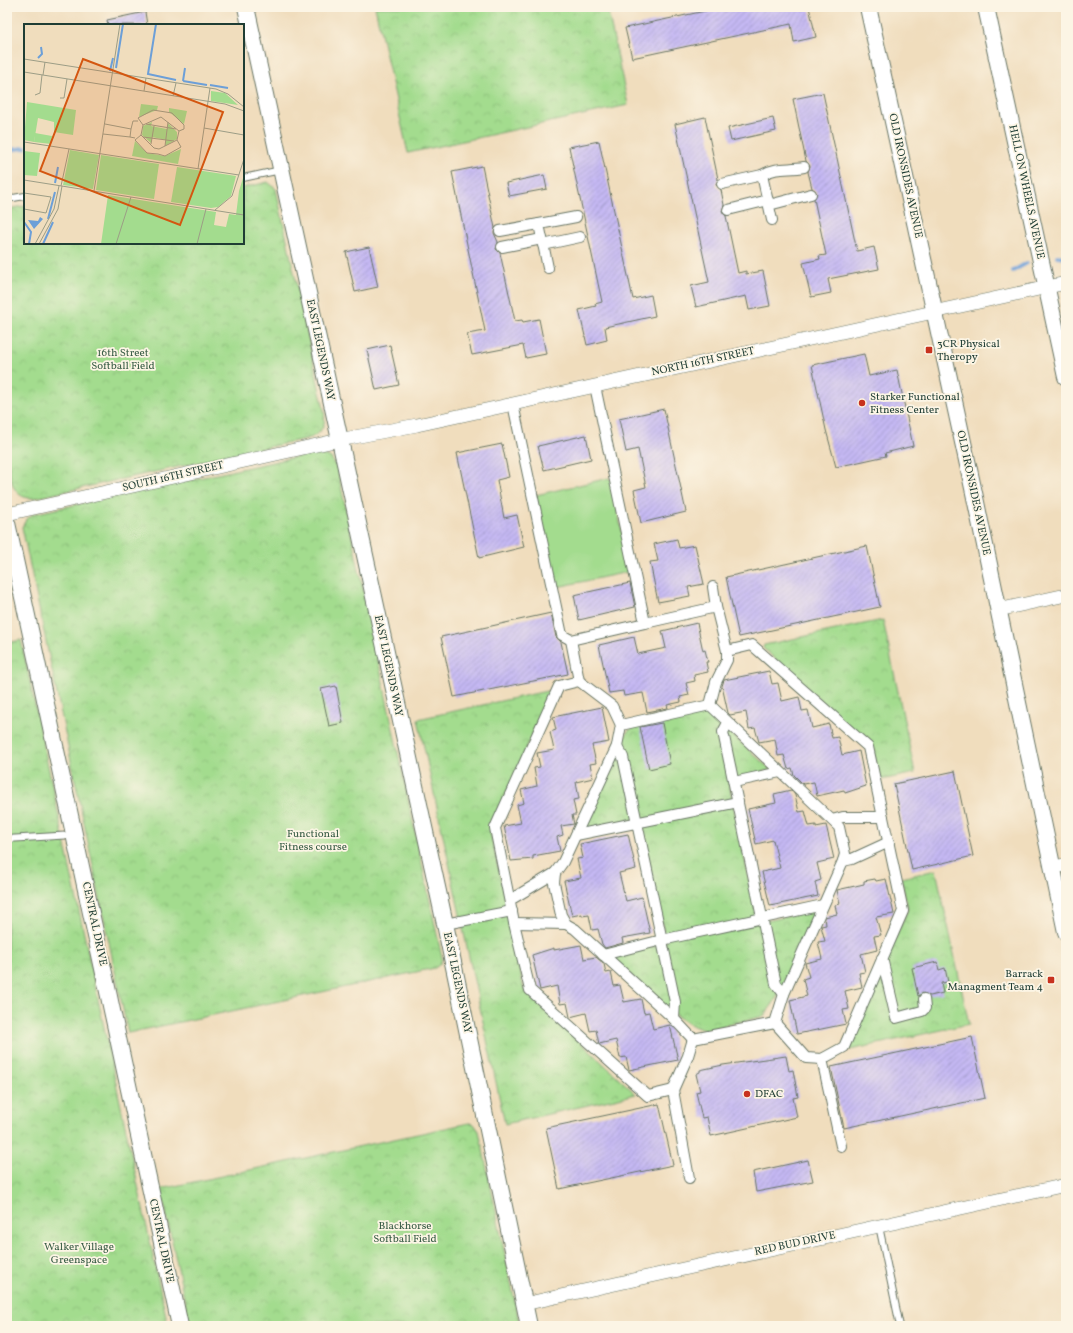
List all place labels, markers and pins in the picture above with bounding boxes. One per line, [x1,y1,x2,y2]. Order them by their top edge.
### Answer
place label: 3CR Physical Theropy [937,337,1000,365]
marker: 3CR Physical Theropy [924,345,934,355]
place label: Starker Functional Fitness Center [870,390,960,418]
marker: Starker Functional Fitness Center [857,398,867,408]
place label: Barrack Managment Team 4 [948,967,1043,995]
marker: Barrack Managment Team 4 [1046,975,1056,985]
place label: DFAC [755,1087,783,1102]
marker: DFAC [742,1089,752,1099]

